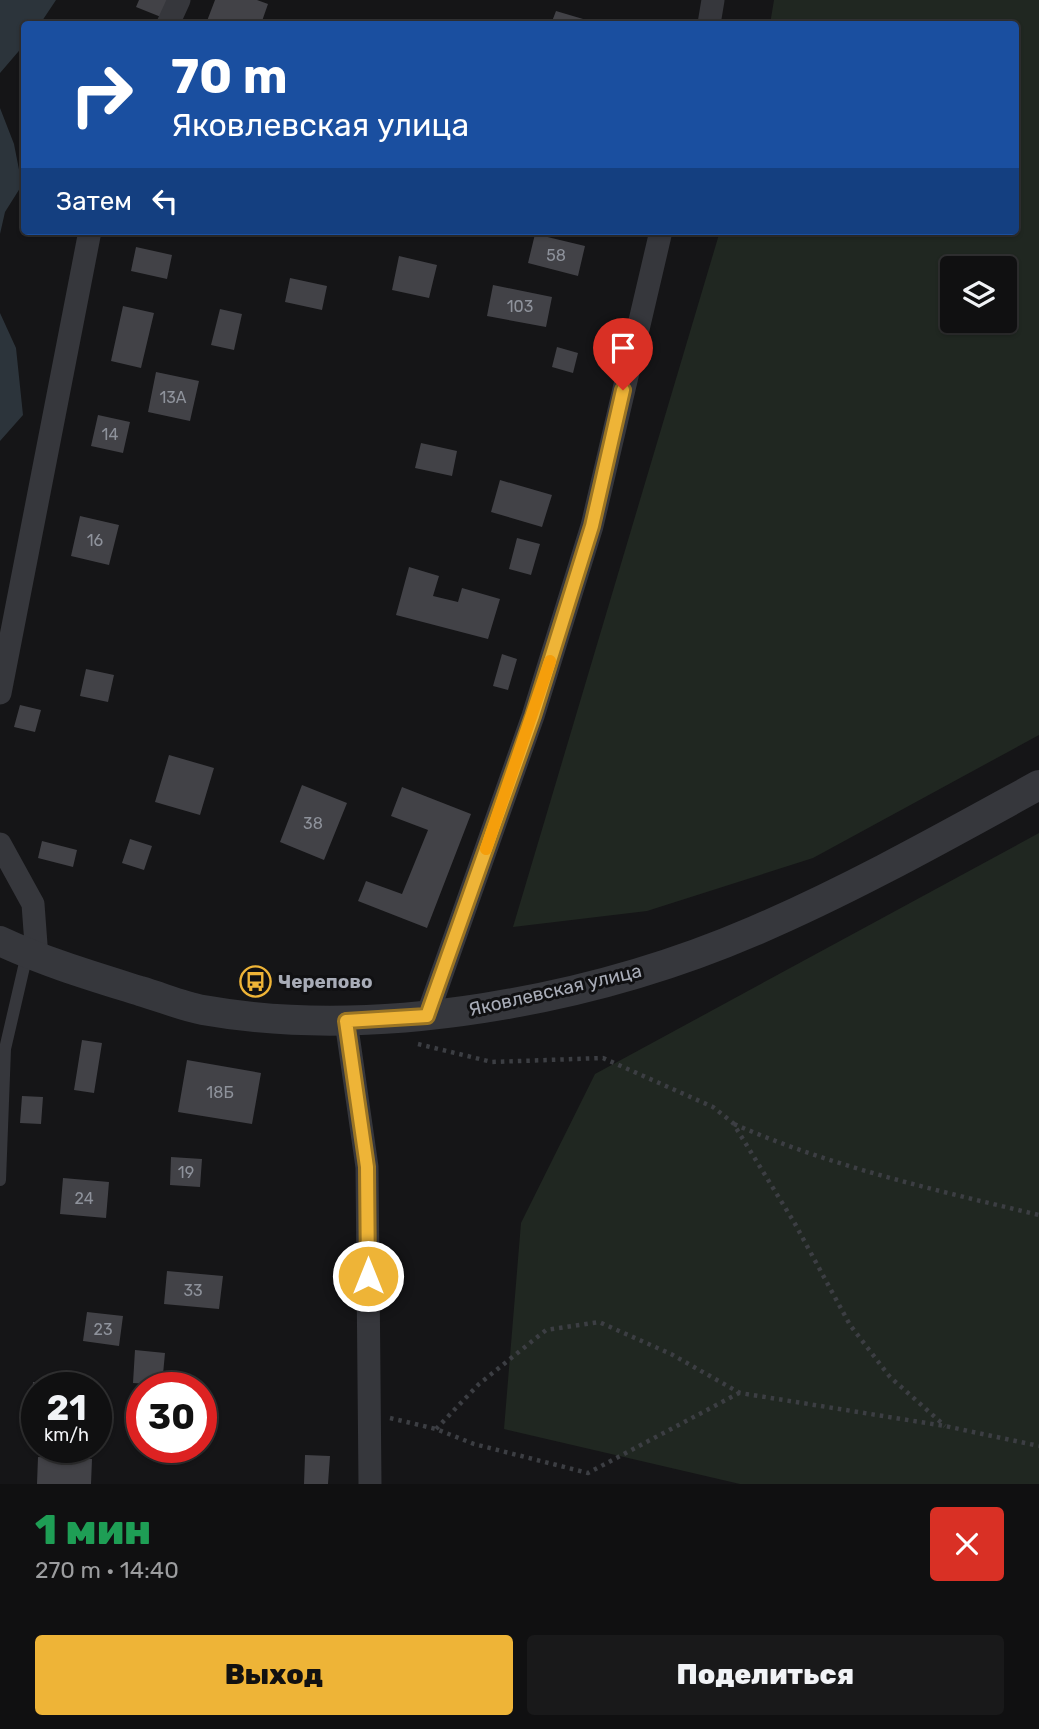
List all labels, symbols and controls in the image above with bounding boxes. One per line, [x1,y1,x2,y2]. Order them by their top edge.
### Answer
text: 70 m [171,47,288,105]
icon: right [56,49,147,140]
text: Яковлевская улица [171,106,469,144]
icon: left [146,182,184,220]
text: Затем [56,186,132,217]
house number: 58 [546,246,566,265]
map controls [940,256,1017,333]
button: layers [940,256,1017,333]
house number: 103 [507,297,533,316]
pin [593,318,653,390]
icon: arrive [604,329,642,367]
house number: 13А [159,388,187,407]
house number: 14 [102,425,118,444]
house number: 16 [87,531,104,550]
house number: 38 [303,814,323,833]
street label: Яковлевская улица [466,959,644,1021]
bus stop icon: Черепово [238,964,272,998]
place label: Черепово [278,970,373,993]
house number: 18Б [206,1083,234,1102]
house number: 19 [178,1163,194,1182]
house number: 24 [74,1189,94,1208]
position arrow [331,1239,405,1313]
house number: 33 [183,1281,203,1300]
house number: 23 [93,1320,113,1339]
speed limit sign: 30 [126,1372,217,1463]
text: 21 [46,1387,87,1429]
text: km/h [44,1424,89,1446]
text: 1 мин [35,1505,151,1555]
button: close [930,1507,1004,1581]
text: 270 m · 14:40 [35,1556,179,1584]
button: Выход [35,1635,513,1715]
button: Поделиться [527,1635,1004,1715]

